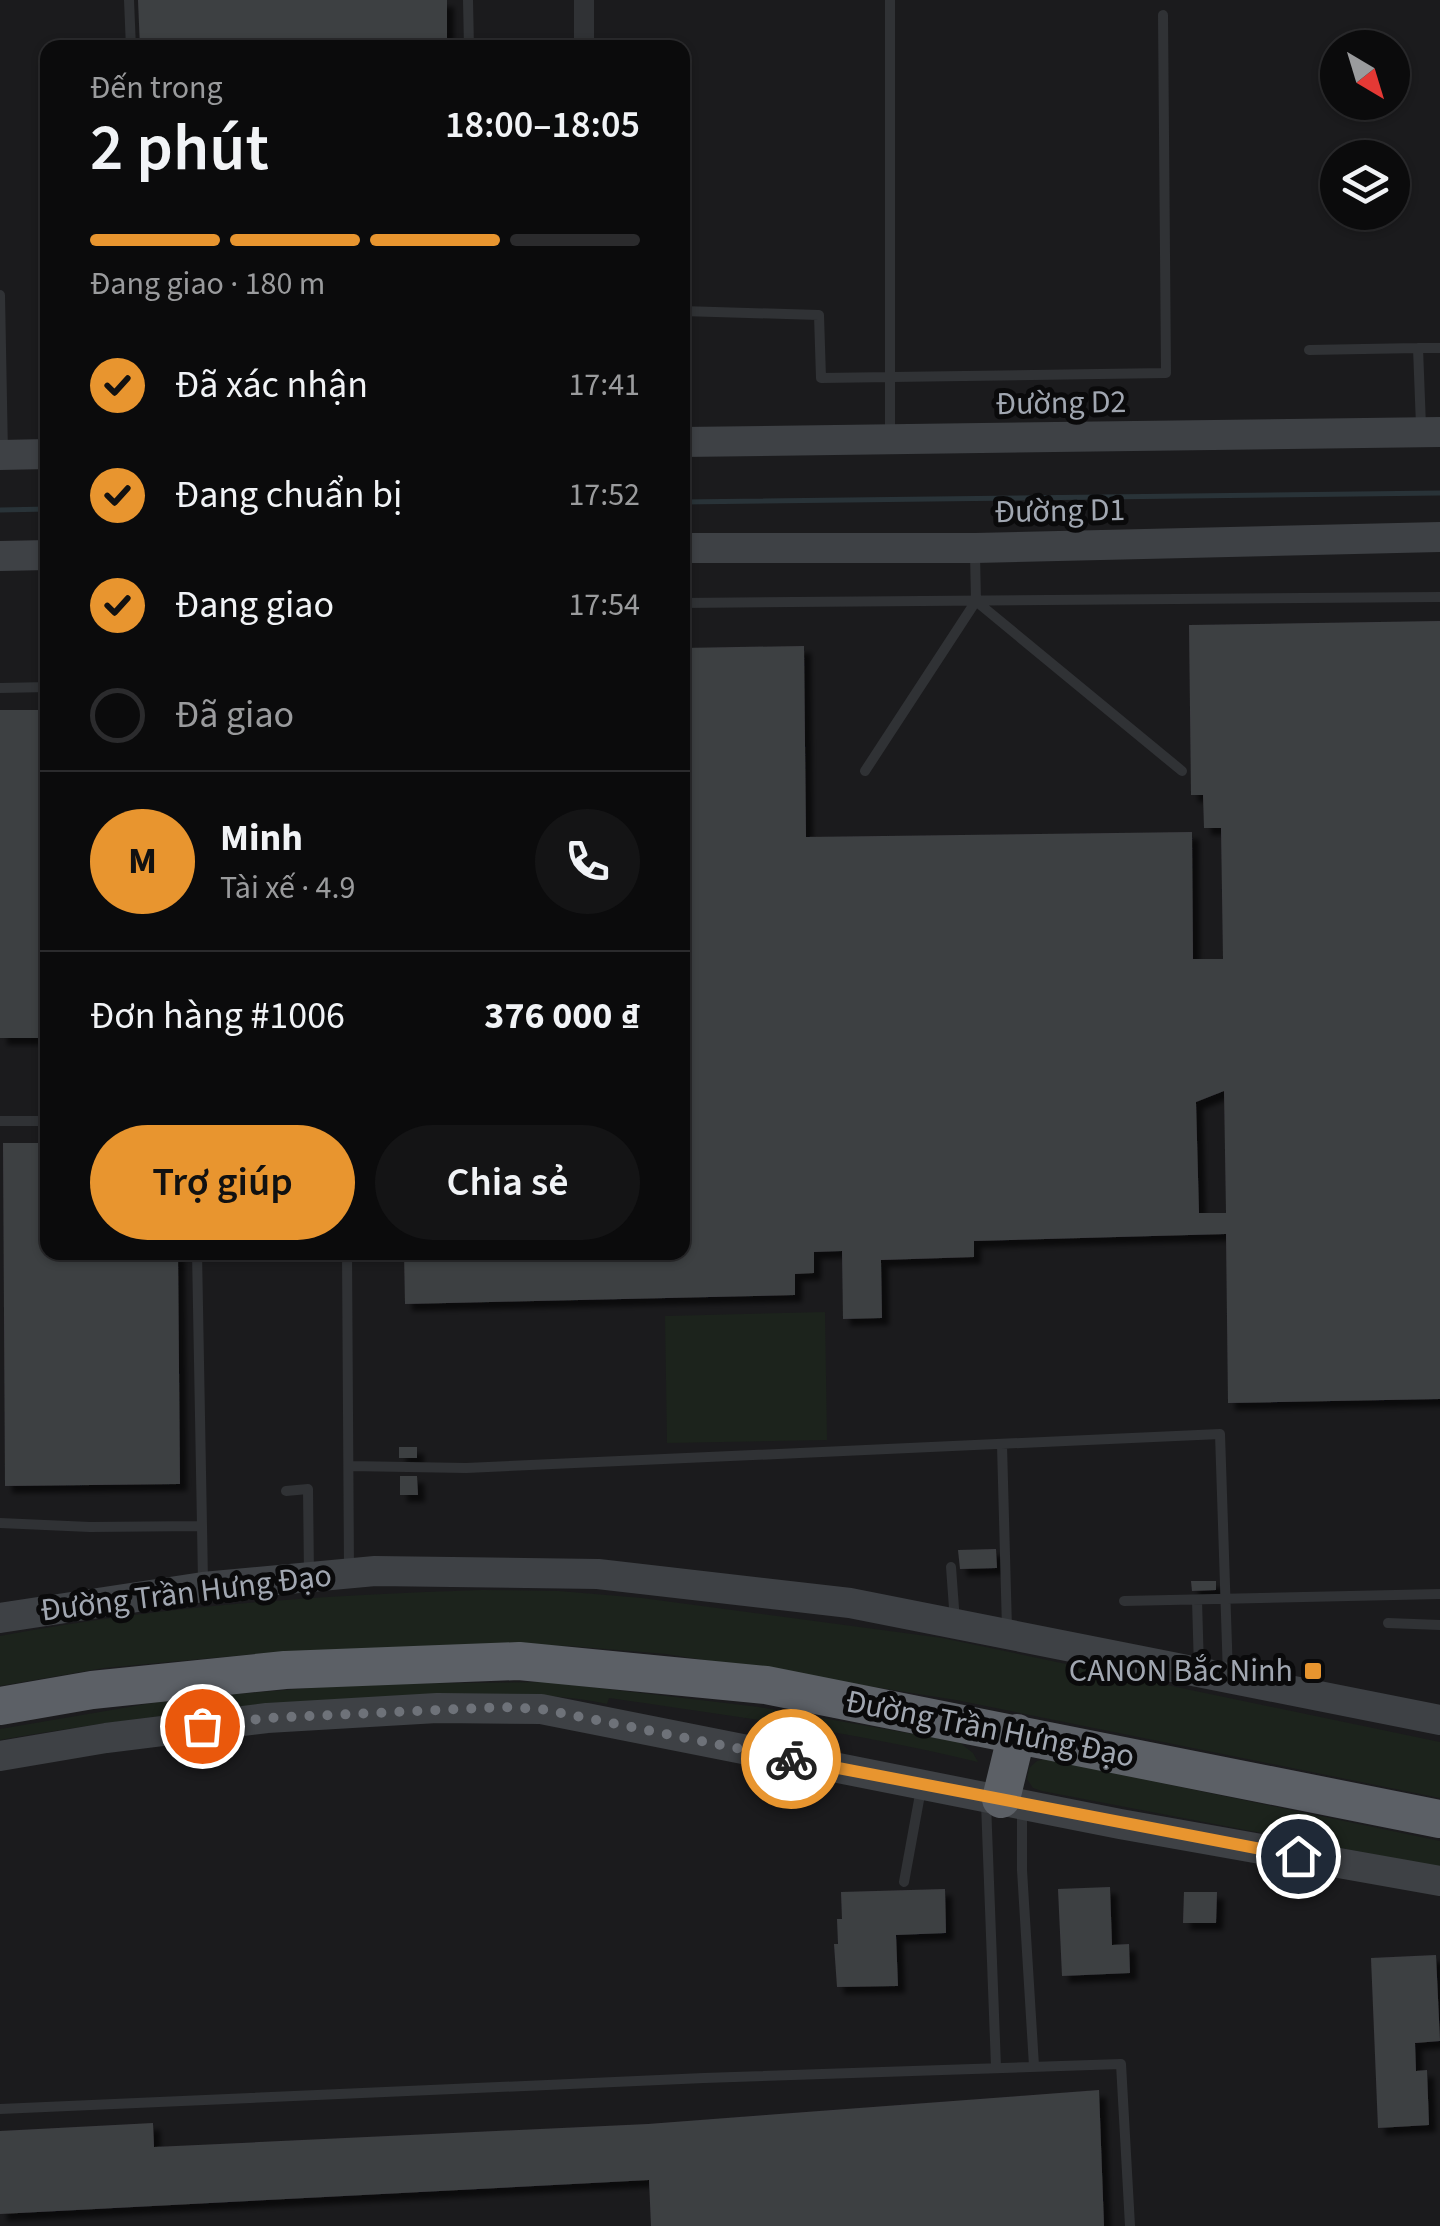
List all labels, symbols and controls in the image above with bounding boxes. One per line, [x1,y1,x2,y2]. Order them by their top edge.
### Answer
north arrow [1320,30,1410,120]
map controls [1320,30,1410,230]
text: Đến trong [90,65,223,111]
text: 18:00–18:05 [445,98,640,152]
text: 2 phút [90,102,269,195]
button: layers [1320,140,1410,230]
text: Đang giao · 180 m [90,261,325,307]
icon: check [90,358,145,413]
text: Đã xác nhận [175,358,368,412]
text: 17:41 [568,362,640,408]
street label: Đường D2 [995,379,1127,427]
icon: check [90,468,145,523]
text: Đang chuẩn bị [175,468,402,522]
text: 17:52 [568,472,640,518]
street label: Đường D1 [994,487,1126,535]
icon: check [90,578,145,633]
text: Đang giao [175,578,334,632]
text: 17:54 [568,582,640,628]
text: Đã giao [175,688,294,742]
button: phone [535,809,640,914]
text: Minh [220,811,303,865]
text: M [128,834,157,888]
text: Tài xế · 4.9 [220,865,355,911]
text: Đơn hàng #1006 [90,989,345,1043]
text: 376 000 ₫ [484,989,640,1043]
button: Trợ giúp [90,1125,355,1240]
button: Chia sẻ [375,1125,640,1240]
street label: Đường Trần Hưng Đạo [38,1552,334,1634]
place label: CANON Bắc Ninh [1069,1648,1293,1694]
marker: CANON Bắc Ninh [1302,1660,1324,1682]
street label: Đường Trần Hưng Đạo [842,1678,1138,1780]
pin [160,1684,245,1769]
icon: bag [175,1699,230,1754]
courier [741,1709,841,1809]
icon: bike [764,1732,819,1787]
pin [1256,1814,1341,1899]
icon: home [1271,1829,1326,1884]

